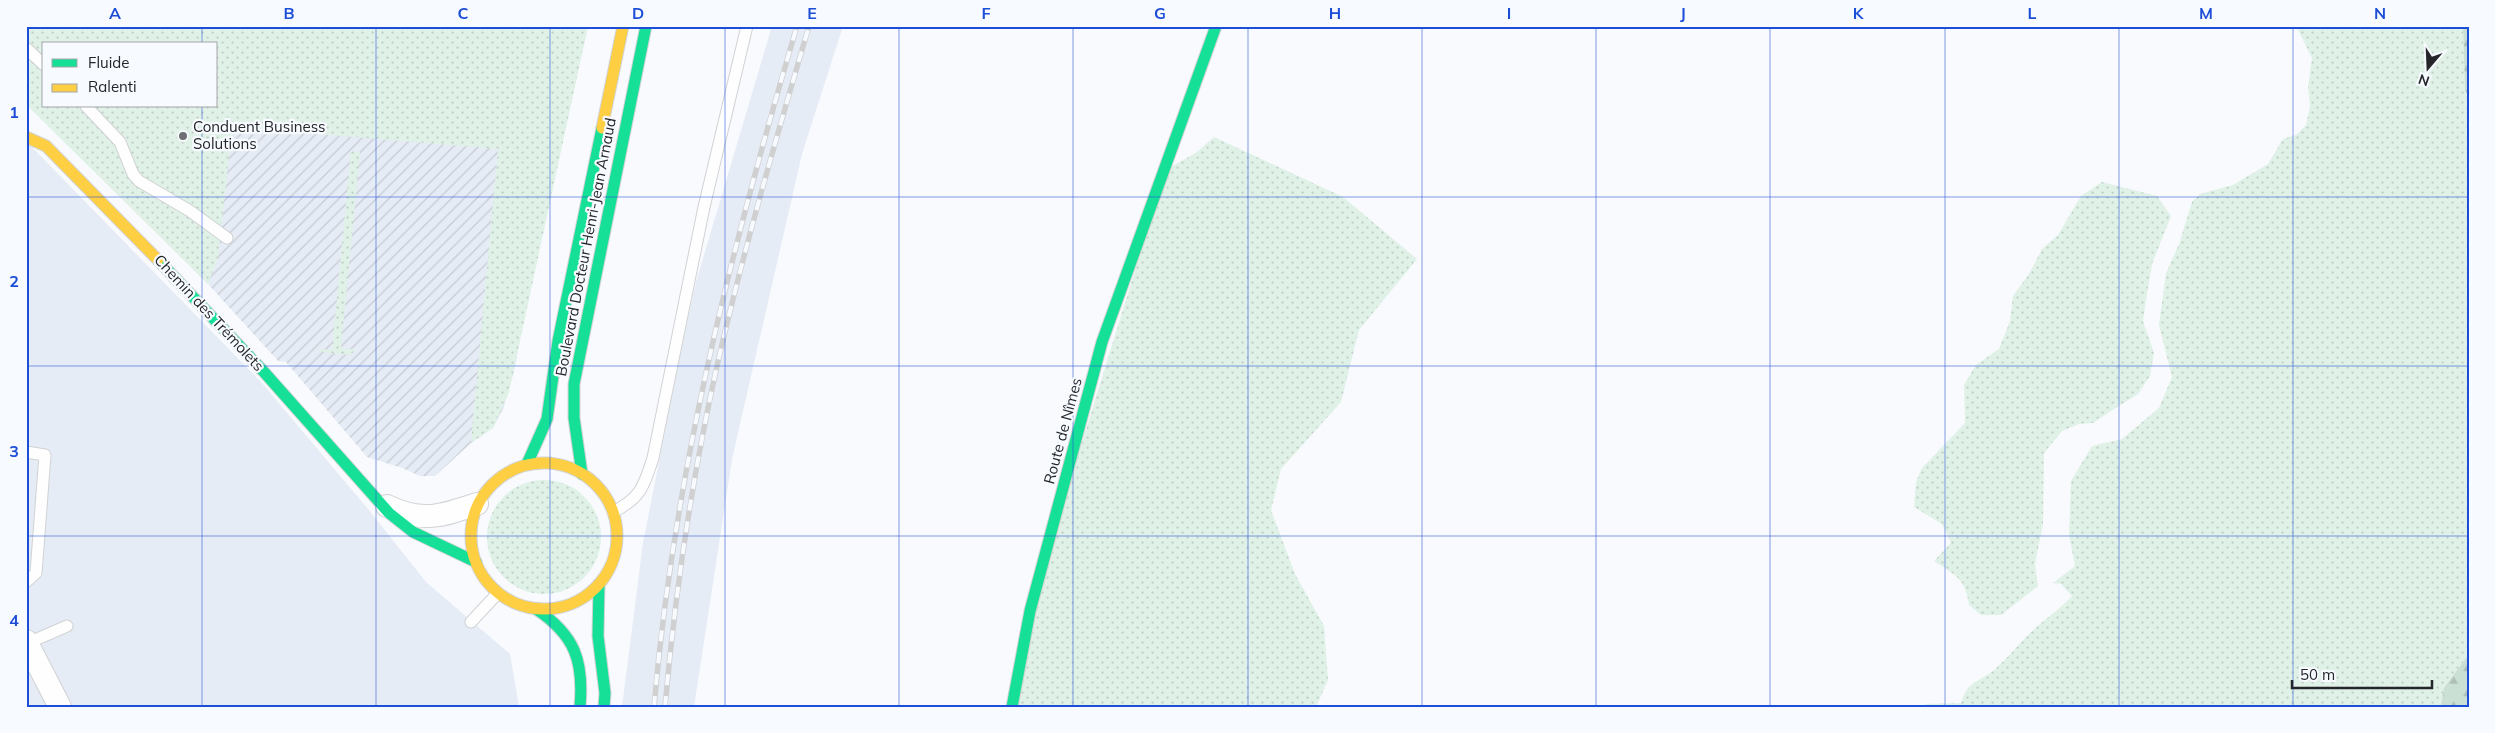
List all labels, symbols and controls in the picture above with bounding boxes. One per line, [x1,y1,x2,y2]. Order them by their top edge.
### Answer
text: A [109,3,121,23]
text: B [283,3,295,23]
text: C [458,3,469,23]
text: D [632,3,644,23]
text: E [807,3,817,23]
text: F [981,3,991,23]
text: G [1154,3,1166,23]
text: H [1329,3,1341,23]
text: I [1507,3,1511,23]
text: J [1680,3,1686,23]
text: K [1853,3,1865,23]
text: L [2028,3,2037,23]
text: M [2199,3,2213,23]
text: N [2374,3,2386,23]
legend [42,42,218,108]
north arrow [2402,42,2452,92]
text: Fluide [88,53,129,72]
text: N [2416,70,2432,91]
text: Ralenti [88,77,137,96]
text: 1 [9,102,19,122]
street label: Boulevard Docteur Henri-Jean Arnaud [551,116,620,378]
place label: Conduent Business Solutions [193,117,326,153]
marker: Conduent Business Solutions [177,130,189,142]
street label: Chemin des Trémolets [150,250,268,375]
text: 2 [9,271,19,291]
street label: Route de Nîmes [1039,376,1086,486]
text: 3 [9,441,19,461]
text: 4 [9,610,19,630]
scale bar [2292,658,2432,690]
text: 50 m [2300,665,2335,684]

